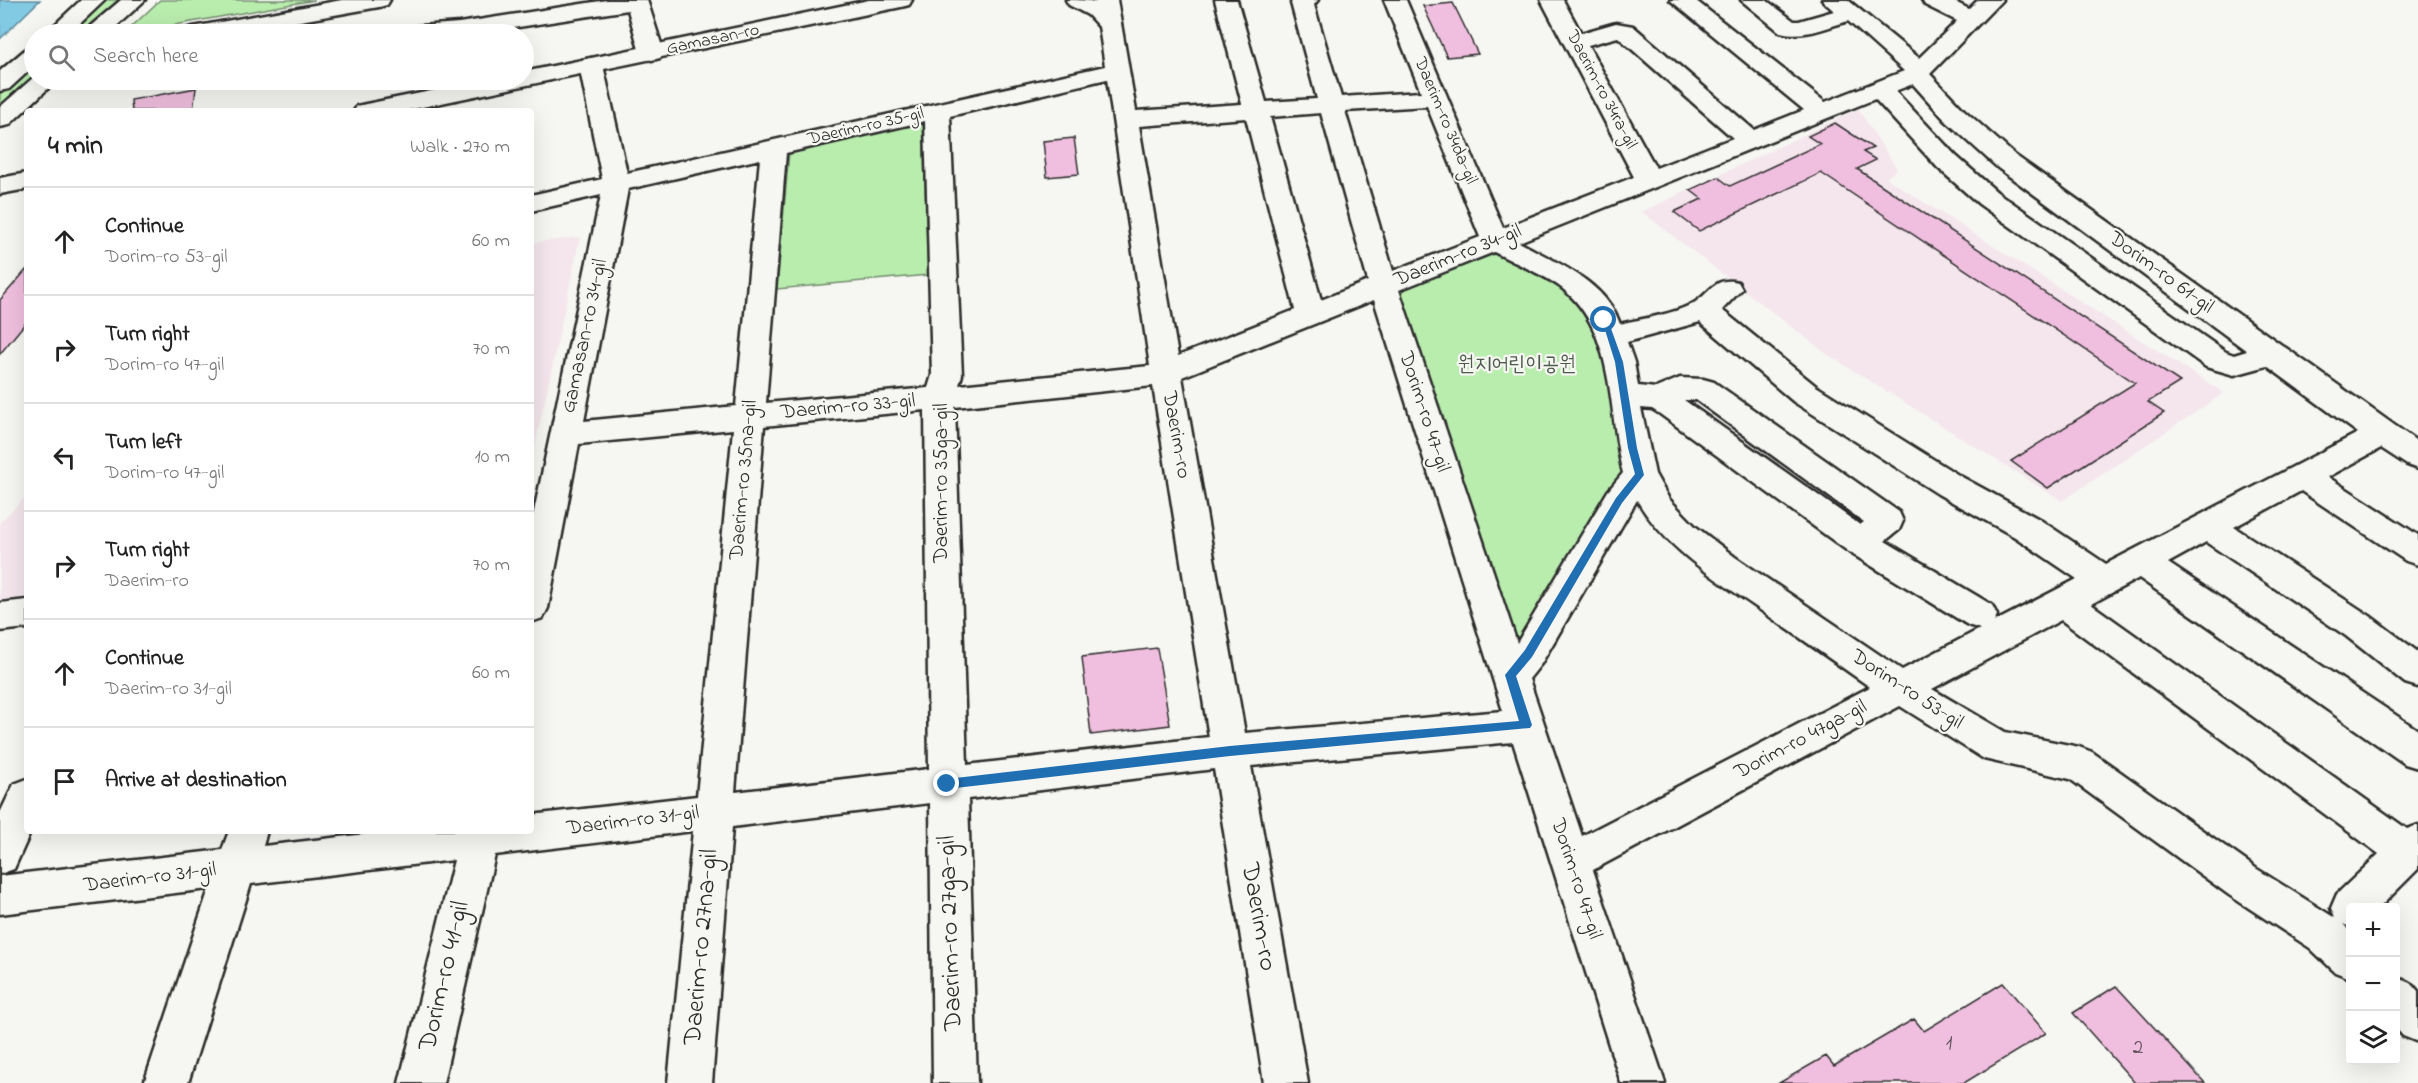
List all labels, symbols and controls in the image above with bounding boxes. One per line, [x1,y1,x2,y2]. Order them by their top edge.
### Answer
street label: Gamasan-ro [664,17,762,63]
search box [24,24,534,90]
street label: Daerim-ro 34ra-gil [1557,25,1643,155]
icon: search [45,41,78,74]
text: Search here [93,41,198,73]
street label: Daerim-ro 34da-gil [1405,53,1483,189]
street label: Daerim-ro 35-gil [804,101,927,154]
text: 4 min [48,128,103,166]
text: Walk · 270 m [410,133,510,162]
text: Continue [105,211,184,243]
street label: Daerim-ro 34-gil [1389,217,1527,297]
street label: Dorim-ro 61-gil [2100,224,2220,323]
icon: ahead [48,225,81,258]
text: 60 m [472,227,510,256]
text: Dorim-ro 53-gil [105,243,228,272]
street label: Gamasan-ro 34-gil [554,256,618,416]
route start [1590,306,1616,332]
text: Turn right [105,319,190,351]
icon: right [48,333,81,366]
text: 70 m [473,335,510,364]
street label: Dorim-ro 47-gil [1388,347,1458,477]
park label: 원지어린이공원 [1458,350,1576,380]
text: Dorim-ro 47-gil [105,351,224,380]
street label: Daerim-ro 33-gil [778,386,917,430]
street label: Daerim-ro [1153,388,1198,481]
street label: Daerim-ro 35na-gil [722,399,768,562]
street label: Daerim-ro 35ga-gil [927,403,959,564]
text: Turn left [105,427,182,459]
icon: left [48,441,81,474]
text: 10 m [474,443,510,472]
text: Dorim-ro 47-gil [105,459,224,488]
text: Turn right [105,535,190,567]
icon: right [48,549,81,582]
text: 70 m [473,551,510,580]
text: Daerim-ro [105,567,189,596]
street label: Dorim-ro 53-gil [1843,642,1969,739]
text: Continue [105,643,184,675]
icon: ahead [48,657,81,690]
text: 60 m [472,659,510,688]
text: Daerim-ro 31-gil [105,675,232,704]
street label: Dorim-ro 47ga-gil [1729,692,1874,790]
icon: arrive [48,765,81,798]
text: Arrive at destination [105,765,287,797]
route end [933,770,959,796]
street label: Daerim-ro 31-gil [564,798,701,846]
street label: Dorim-ro 47-gil [1540,814,1610,944]
street label: Daerim-ro 27ga-gil [929,835,973,1032]
street label: Daerim-ro 27na-gil [674,847,729,1048]
street label: Daerim-ro 31-gil [81,855,218,903]
street label: Daerim-ro [1230,859,1286,974]
street label: Dorim-ro 41-gil [409,897,481,1056]
map controls [2346,903,2400,1065]
button: + [2346,903,2400,957]
button: − [2346,957,2400,1011]
button: layers [2346,1011,2400,1065]
house number: 1 [1946,1029,1953,1059]
house number: 2 [2133,1033,2143,1063]

